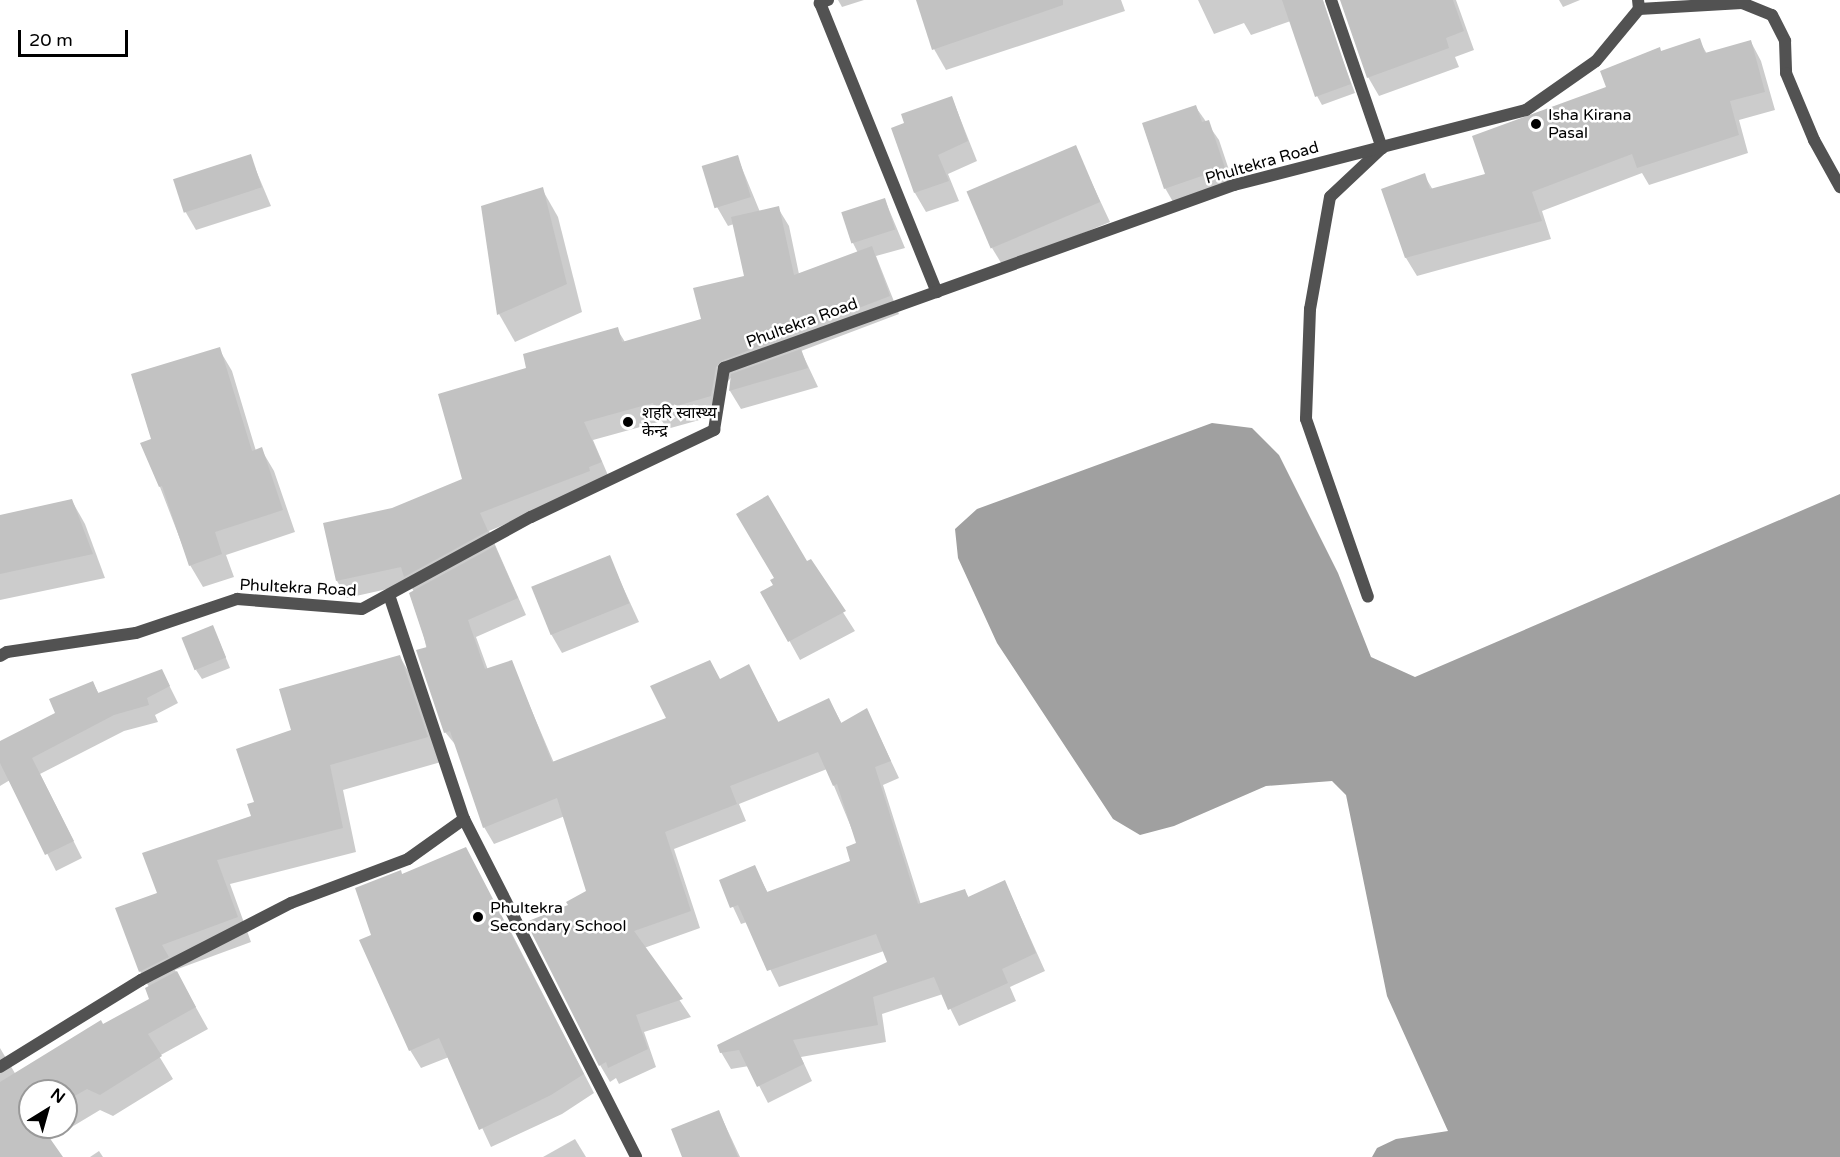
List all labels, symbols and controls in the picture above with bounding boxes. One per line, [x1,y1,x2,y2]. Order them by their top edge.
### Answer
scale bar [21,18,130,56]
text: 20 m [29,29,73,51]
place label: Isha Kirana Pasal [1548,105,1632,143]
marker: Isha Kirana Pasal [1529,117,1543,131]
street label: Phultekra Road [1203,138,1321,188]
street label: Phultekra Road [744,294,860,352]
place label: शहरि स्वास्थ्य केन्द्र [642,403,717,441]
marker: शहरि स्वास्थ्य केन्द्र [619,413,637,431]
street label: Phultekra Road [239,575,357,601]
place label: Phultekra Secondary School [490,898,626,936]
marker: Phultekra Secondary School [471,910,485,924]
north arrow [18,1079,78,1139]
text: N [46,1084,69,1108]

